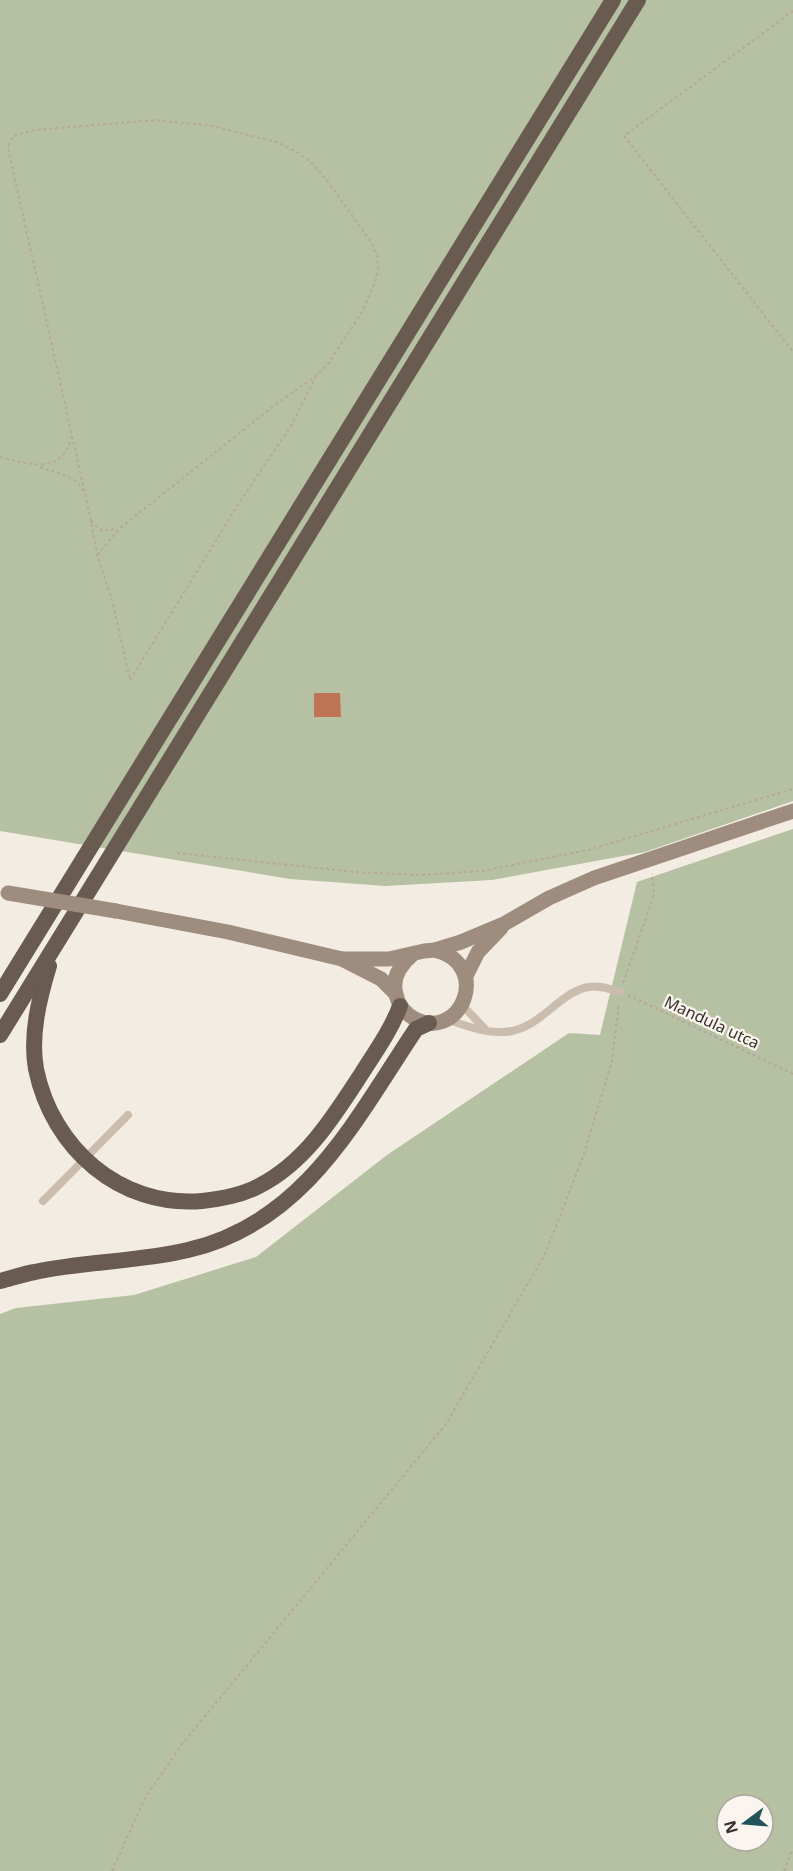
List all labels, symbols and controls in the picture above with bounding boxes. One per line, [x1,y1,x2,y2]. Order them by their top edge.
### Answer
street label: Mandula utca [661,990,763,1054]
north arrow [715,1793,775,1853]
text: N [718,1818,743,1836]

